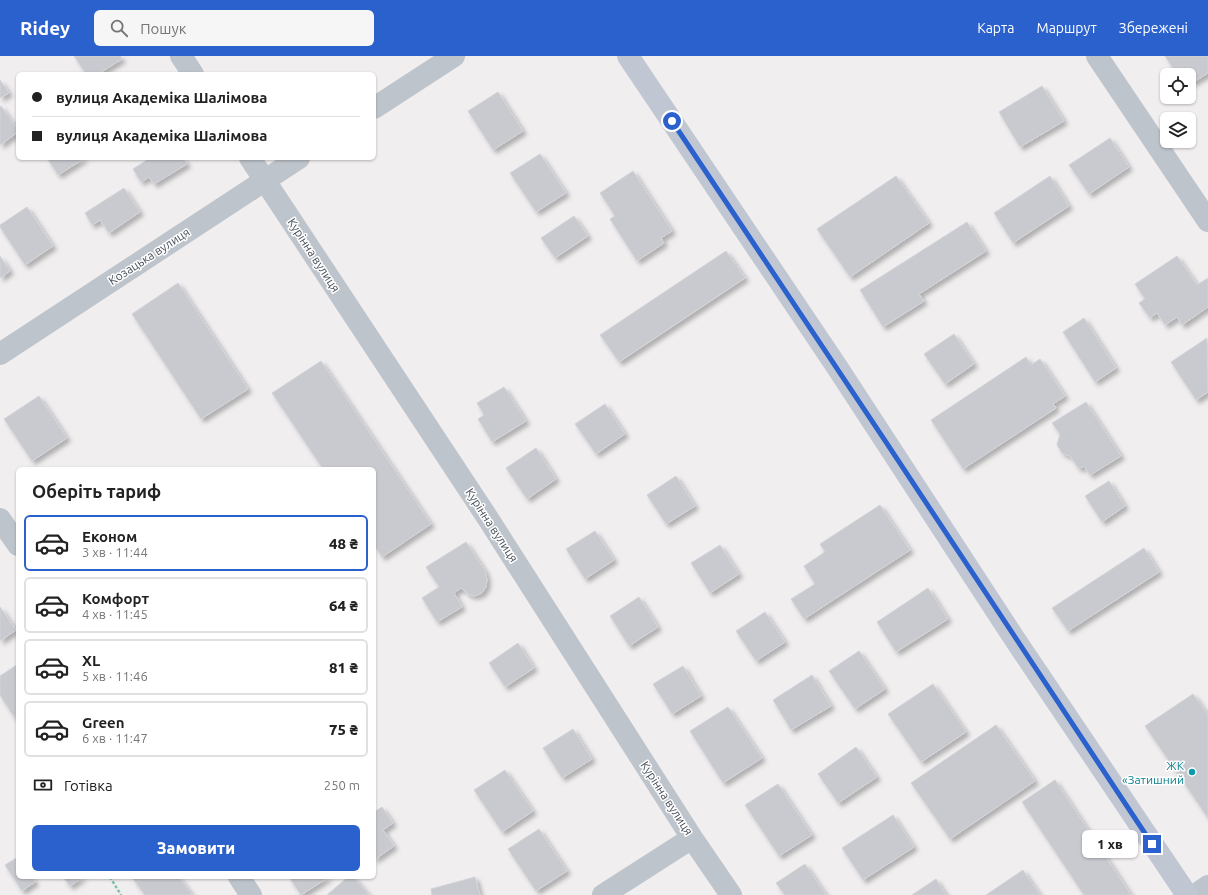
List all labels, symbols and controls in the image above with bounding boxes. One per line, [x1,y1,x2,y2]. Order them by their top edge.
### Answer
search box [94,10,374,46]
text: Ridey [20,17,70,39]
icon: search [108,17,130,39]
text: Пошук [140,20,186,37]
text: Карта [977,20,1014,36]
text: Маршрут [1036,20,1097,36]
text: Збережені [1119,20,1188,36]
map controls [1160,68,1196,148]
button: locate [1160,68,1196,104]
text: вулиця Академіка Шалімова [56,89,267,106]
route start [663,112,681,130]
button: layers [1160,112,1196,148]
text: вулиця Академіка Шалімова [56,127,267,144]
street label: Курінна вулиця [285,216,343,294]
street label: Козацька вулиця [106,225,192,287]
text: Оберіть тариф [32,481,161,501]
street label: Курінна вулиця [463,486,521,564]
icon: car [34,525,70,561]
text: Економ [82,528,137,545]
text: 48 ₴ [329,535,358,552]
text: 3 хв · 11:44 [82,545,148,559]
icon: car [34,587,70,623]
text: Комфорт [82,590,149,607]
text: 64 ₴ [329,597,358,614]
text: 4 хв · 11:45 [82,607,148,621]
icon: car [34,649,70,685]
text: XL [82,652,100,669]
text: 81 ₴ [329,659,358,676]
text: 5 хв · 11:46 [82,669,148,683]
icon: car [34,711,70,747]
text: Green [82,714,124,731]
text: 75 ₴ [329,721,358,738]
text: 6 хв · 11:47 [82,731,148,745]
street label: Курінна вулиця [638,759,696,837]
place label: ЖК «Затишний [1122,759,1185,786]
marker: ЖК «Затишний [1187,767,1197,777]
icon: cash [32,774,54,796]
text: Готівка [64,777,113,794]
text: 250 m [324,778,360,792]
button: Замовити [32,825,360,871]
callout: 1 хв [1082,830,1138,858]
route end [1143,835,1161,853]
text: 1 хв [1097,837,1123,851]

